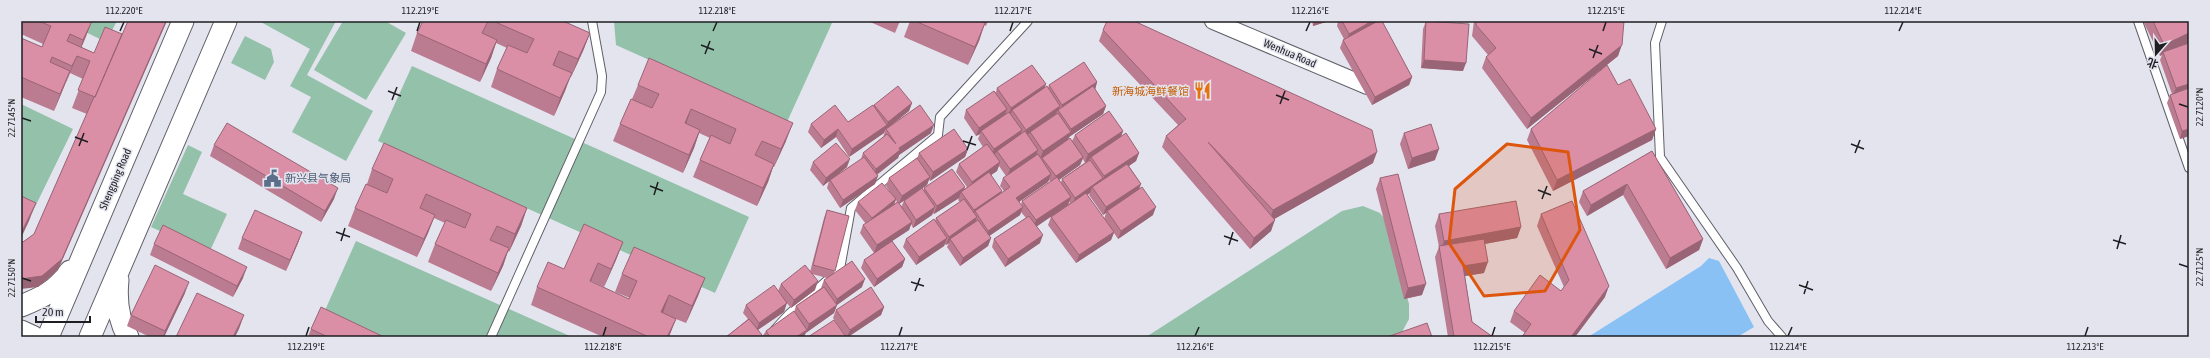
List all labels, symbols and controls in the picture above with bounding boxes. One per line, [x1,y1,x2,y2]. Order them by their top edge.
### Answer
text: 112.220°E [106,5,143,16]
text: 112.219°E [402,5,439,16]
text: 112.218°E [699,5,736,16]
text: 112.217°E [995,5,1032,16]
text: 112.216°E [1292,5,1329,16]
text: 112.215°E [1588,5,1625,16]
text: 112.214°E [1885,5,1922,16]
north arrow [2136,34,2176,74]
street label: Wenhua Road [1262,36,1318,70]
text: 北 [2145,56,2160,71]
restaurant icon: 新海城海鲜餐馆 [1192,81,1212,101]
place label: 新海城海鲜餐馆 [1112,85,1189,97]
text: 22.7120°N [2194,88,2205,126]
text: 22.7145°N [6,99,17,137]
street label: Shengping Road [97,147,133,211]
public building icon: 新兴县气象局 [262,168,282,188]
place label: 新兴县气象局 [285,172,351,184]
text: 22.7125°N [2194,248,2205,286]
text: 22.7150°N [6,259,17,297]
scale bar [36,298,90,324]
text: 20 m [42,305,64,319]
text: 112.219°E [288,341,325,352]
text: 112.218°E [585,341,622,352]
text: 112.217°E [881,341,918,352]
text: 112.216°E [1177,341,1214,352]
text: 112.215°E [1474,341,1511,352]
text: 112.214°E [1770,341,1807,352]
text: 112.213°E [2067,341,2104,352]

